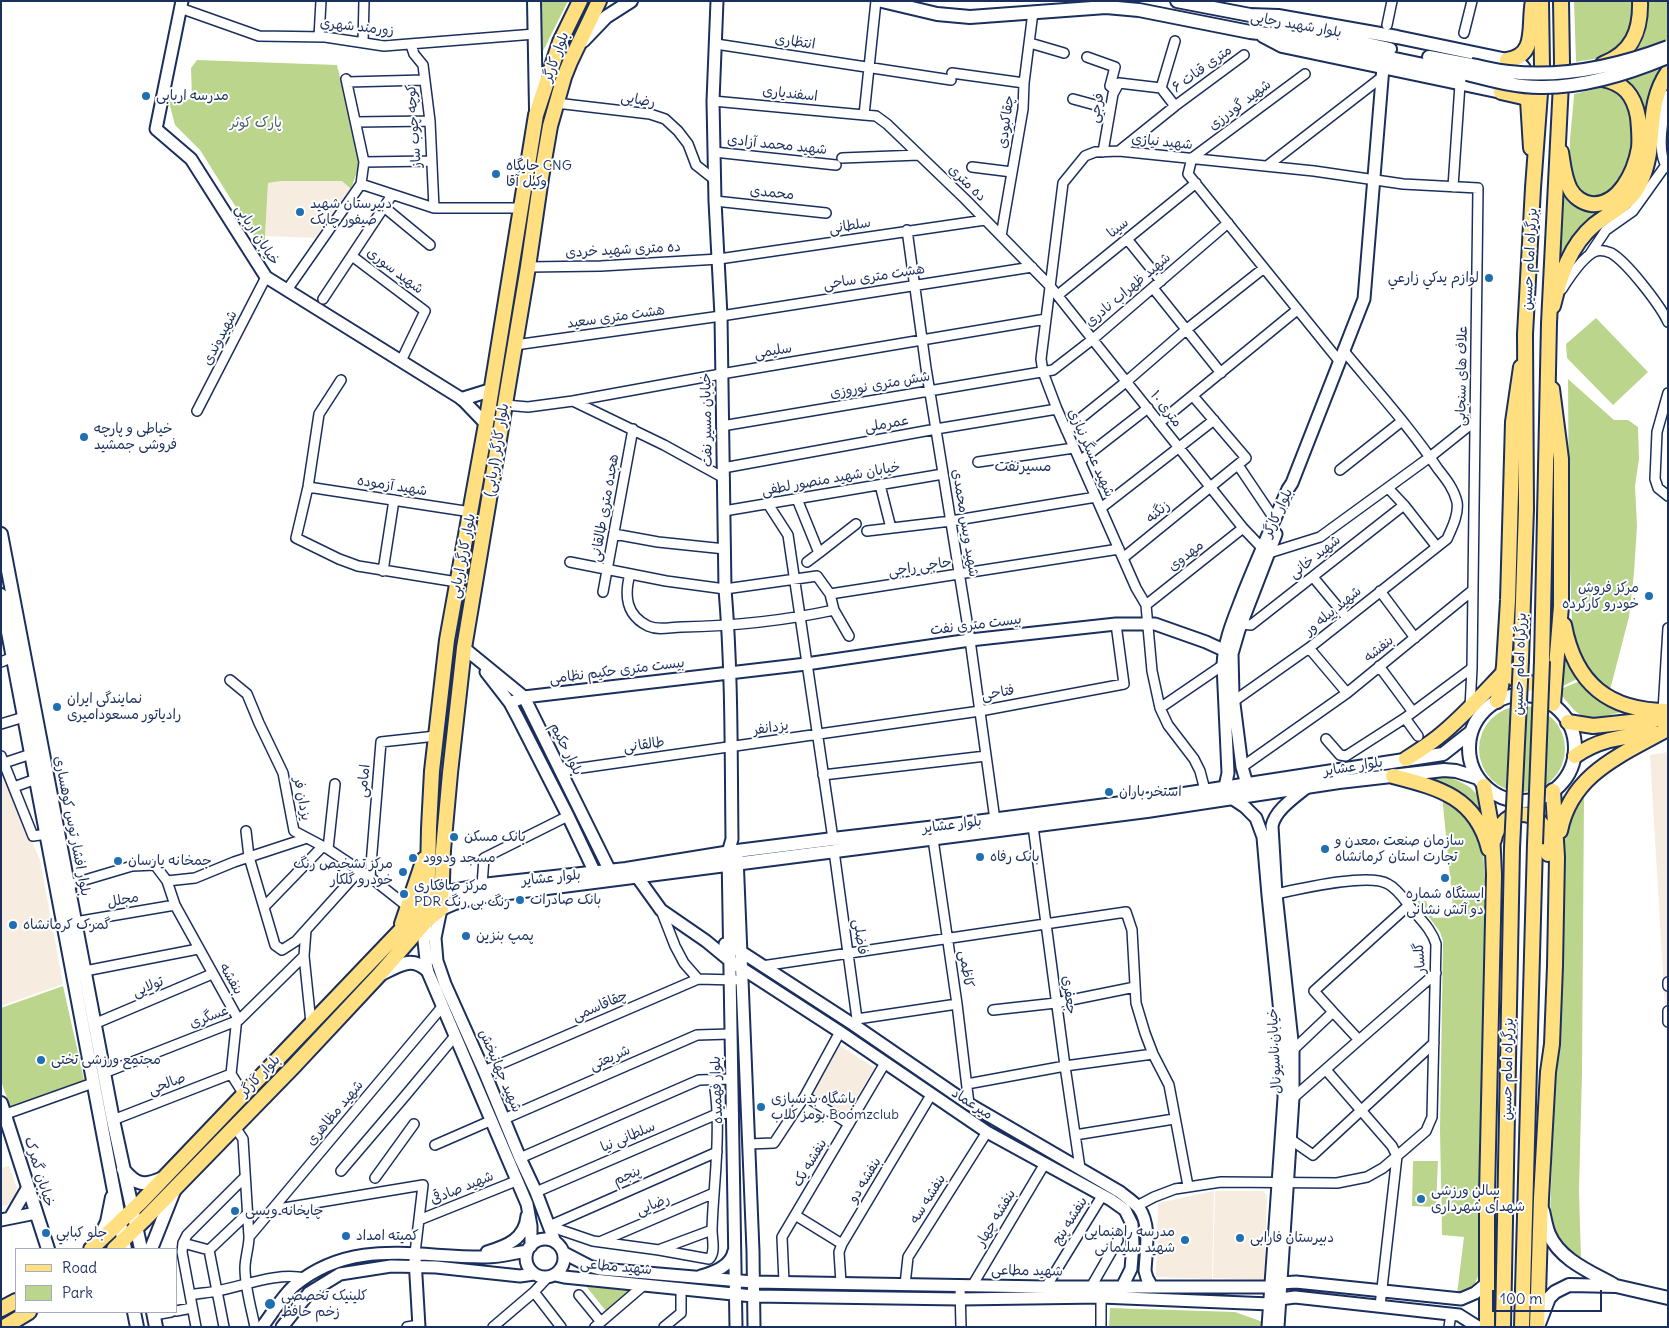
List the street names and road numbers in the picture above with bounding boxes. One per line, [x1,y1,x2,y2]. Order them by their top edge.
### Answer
street label: بلوار شهید رجایی [1249,9,1343,41]
street label: زورمند شهری [319,15,395,39]
street label: بلوار کارگر [539,30,573,84]
street label: انتظاری [774,31,816,53]
street label: ۶ متری قنات [1169,42,1235,96]
street label: شهید گودرزی [1205,76,1275,134]
street label: اسفندیاری [761,83,819,105]
street label: کوچه چوب ساز [403,84,425,168]
street label: رضایی [619,89,657,111]
street label: فرجی [1086,92,1108,124]
street label: چقاکبودی [994,94,1018,150]
street label: شهید نیازی [1130,130,1194,154]
street label: شهید محمد آزادی [726,131,828,159]
street label: ده متری [945,161,989,205]
street label: محمدی [749,182,795,204]
street label: خیابان اربابی [231,202,283,268]
street label: بزرگراه امام حسین [1519,207,1541,311]
street label: سلطانی [828,214,872,238]
street label: سینا [1104,214,1132,242]
street label: ده متری شهید خردی [565,239,681,261]
street label: شهید سوری [363,244,427,298]
street label: شهید ظهراب نادری [1082,249,1174,331]
street label: هشت متری ساحی [822,261,926,293]
street label: هشت متری سعید [566,302,666,332]
street label: شهیدوندی [199,308,241,368]
street label: علاف های سنجابی [1453,326,1471,426]
street label: سلیمی [753,340,793,362]
street label: شش متری نوروزی [829,368,931,402]
street label: خیابان مسیر نفت [698,373,716,467]
street label: ۱۰ متری [1147,387,1185,431]
street label: بلوار کارگر (اربابی) [481,402,513,498]
street label: شهید عسگر نیازی [1064,406,1118,500]
street label: عمرملی [863,412,911,436]
street label: هجده متری طالقانی [587,453,623,563]
street label: خیابان شهید منصور لطفی [760,459,902,499]
street label: شهید ویس محمدی [948,468,982,578]
street label: شهید آزموده [356,472,428,500]
street label: بلوار کارگر [1259,486,1297,540]
street label: زنگنه [1143,497,1173,527]
street label: بلوار کارگر اربابی [447,512,479,600]
street label: شهید خانی [1286,532,1344,582]
street label: مهدوی [1165,537,1207,575]
street label: حاجی راجی [887,554,953,580]
street label: شهید پیله ور [1301,583,1365,639]
street label: بیست متری نفت [929,611,1023,639]
street label: بزرگراه امام حسین [1510,612,1530,716]
street label: بنفشه [1361,632,1397,666]
street label: بیست متری حکیم نظامی [548,654,686,688]
street label: فتاحی [980,682,1016,704]
street label: یزدانفر [752,717,790,739]
street label: بلوار حکیم [546,720,586,778]
street label: طالقانی [622,734,666,756]
street label: بلوار عشایر [1322,754,1384,780]
street label: بلوار افشار توس کوهساری [50,755,94,897]
street label: امامی [354,764,374,798]
street label: یزدان فر [290,776,314,822]
street label: بلوار عشایر [921,813,983,837]
street label: بلوار عشایر [520,867,582,889]
street label: مجلل [106,889,140,911]
street label: فاضلی [849,918,871,956]
street label: گلسار [1411,942,1429,974]
street label: کاظمی [955,949,977,989]
street label: بنفشه [215,960,247,998]
street label: تولایی [130,973,166,1001]
street label: جعفری [1058,975,1080,1015]
street label: چقاقاسمی [570,987,630,1025]
street label: عسگری [187,1002,231,1032]
street label: خیابان ناسیونال [1264,1008,1286,1094]
street label: بزرگراه امام حسین [1499,1017,1517,1121]
street label: شهید جهانبخش [475,1027,525,1115]
street label: شریعتی [587,1042,633,1074]
street label: بلوار کارگر [236,1051,284,1101]
street label: بلوار فهمیده [707,1056,727,1124]
street label: صالحی [146,1069,188,1099]
street label: شهید مظاهری [303,1077,367,1149]
street label: میرعماد [948,1085,996,1123]
street label: سلطانی نیا [598,1118,658,1156]
street label: خیابان گمرک [20,1135,58,1209]
street label: بنفشه یک [789,1136,831,1190]
street label: بنفشه دو [845,1154,885,1206]
street label: پنجم [611,1163,643,1189]
street label: شهید صادقی [428,1168,496,1208]
street label: بنفشه سه [906,1171,950,1227]
street label: بنفشه چهار [972,1186,1020,1250]
street label: رضایی [634,1190,672,1220]
street label: بنفشه پنج [1049,1194,1091,1248]
street label: شهید مطاعی [579,1255,653,1279]
street label: شهید مطاعی [991,1262,1063,1280]

